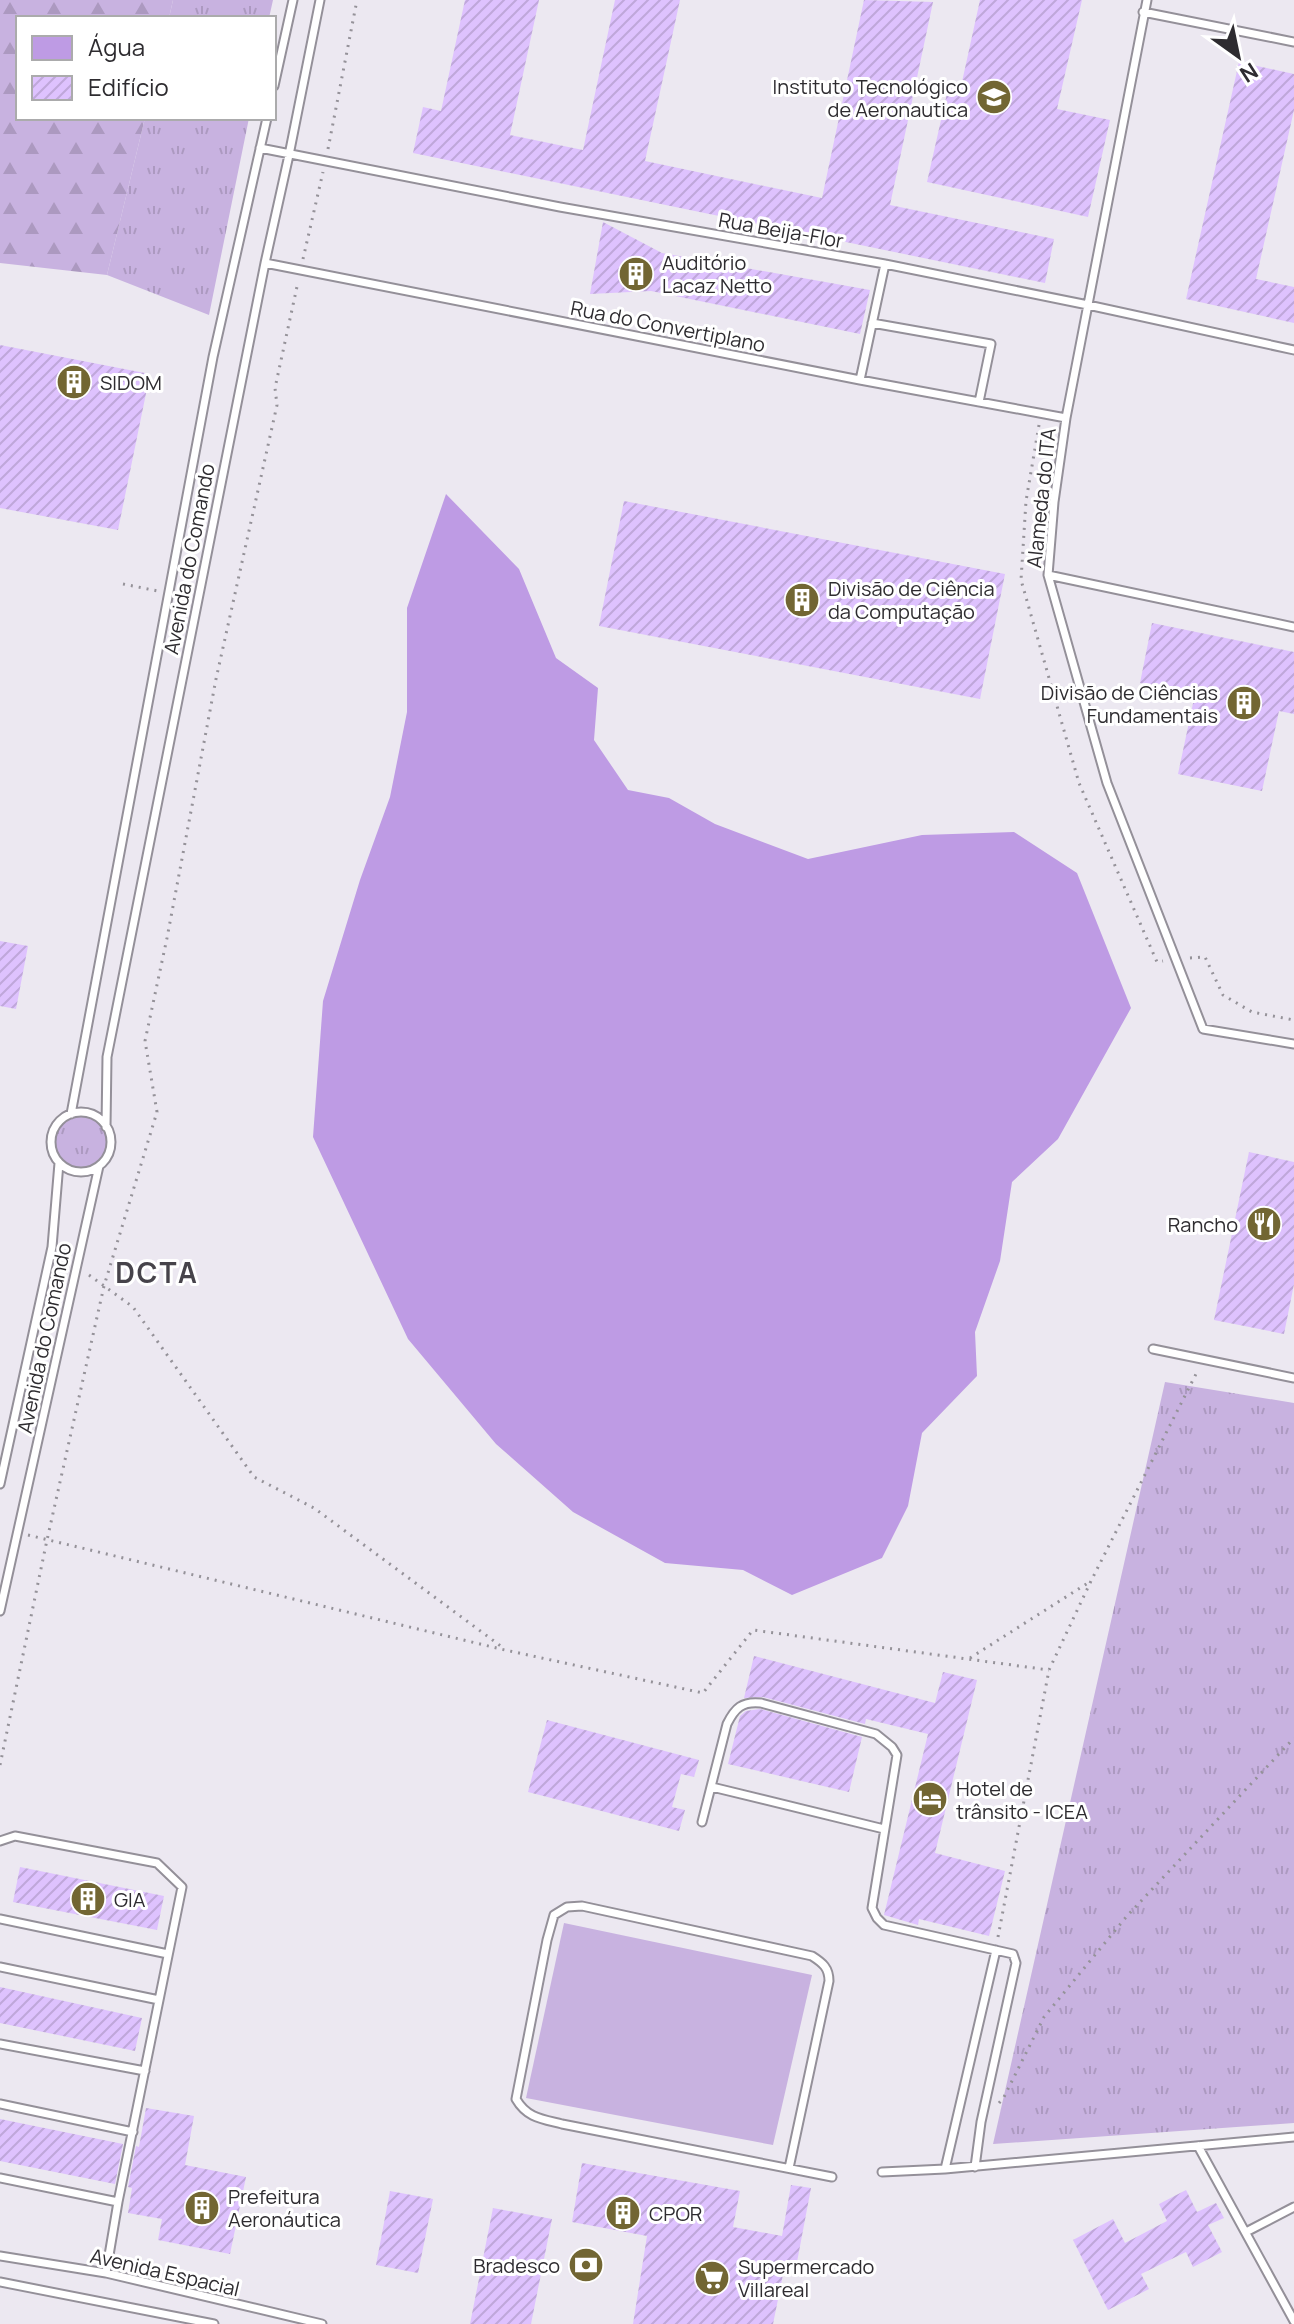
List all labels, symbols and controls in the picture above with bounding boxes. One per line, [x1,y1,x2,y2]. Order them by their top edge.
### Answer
legend [16,16,276,120]
north arrow [1198,16,1278,96]
text: Água [88,30,145,63]
text: N [1234,56,1264,90]
text: Edifício [88,70,169,103]
place label: Instituto Tecnológico de Aeronautica [773,73,968,123]
school or university icon: Instituto Tecnológico de Aeronautica [975,78,1013,116]
street label: Rua Beija-Flor [716,206,846,254]
place label: Auditório Lacaz Netto [662,249,772,299]
building icon: Auditório Lacaz Netto [617,255,655,293]
street label: Rua do Convertiplano [568,294,768,358]
building icon: SIDOM [55,363,93,401]
place label: SIDOM [100,369,162,396]
street label: Alameda do ITA [1020,426,1062,569]
street label: Avenida do Comando [157,461,221,657]
place label: Divisão de Ciência da Computação [828,575,995,625]
building icon: Divisão de Ciência da Computação [783,581,821,619]
place label: Divisão de Ciências Fundamentais [1041,679,1218,729]
building icon: Divisão de Ciências Fundamentais [1225,684,1263,722]
restaurant icon: Rancho [1245,1205,1283,1243]
place label: Rancho [1168,1211,1238,1238]
street label: Avenida do Comando [11,1240,77,1436]
district label: DCTA [115,1253,199,1291]
place label: Hotel de trânsito - ICEA [956,1775,1088,1825]
hotel icon: Hotel de trânsito - ICEA [911,1780,949,1818]
building icon: GIA [69,1880,107,1918]
place label: GIA [114,1886,146,1913]
place label: Prefeitura Aeronáutica [228,2183,341,2233]
building icon: Prefeitura Aeronáutica [183,2189,221,2227]
building icon: CPOR [604,2194,642,2232]
place label: CPOR [649,2200,702,2227]
street label: Avenida Espacial [88,2242,242,2302]
bank icon: Bradesco [567,2246,605,2284]
place label: Bradesco [473,2252,560,2279]
place label: Supermercado Villareal [738,2253,875,2303]
supermarket icon: Supermercado Villareal [693,2259,731,2297]

